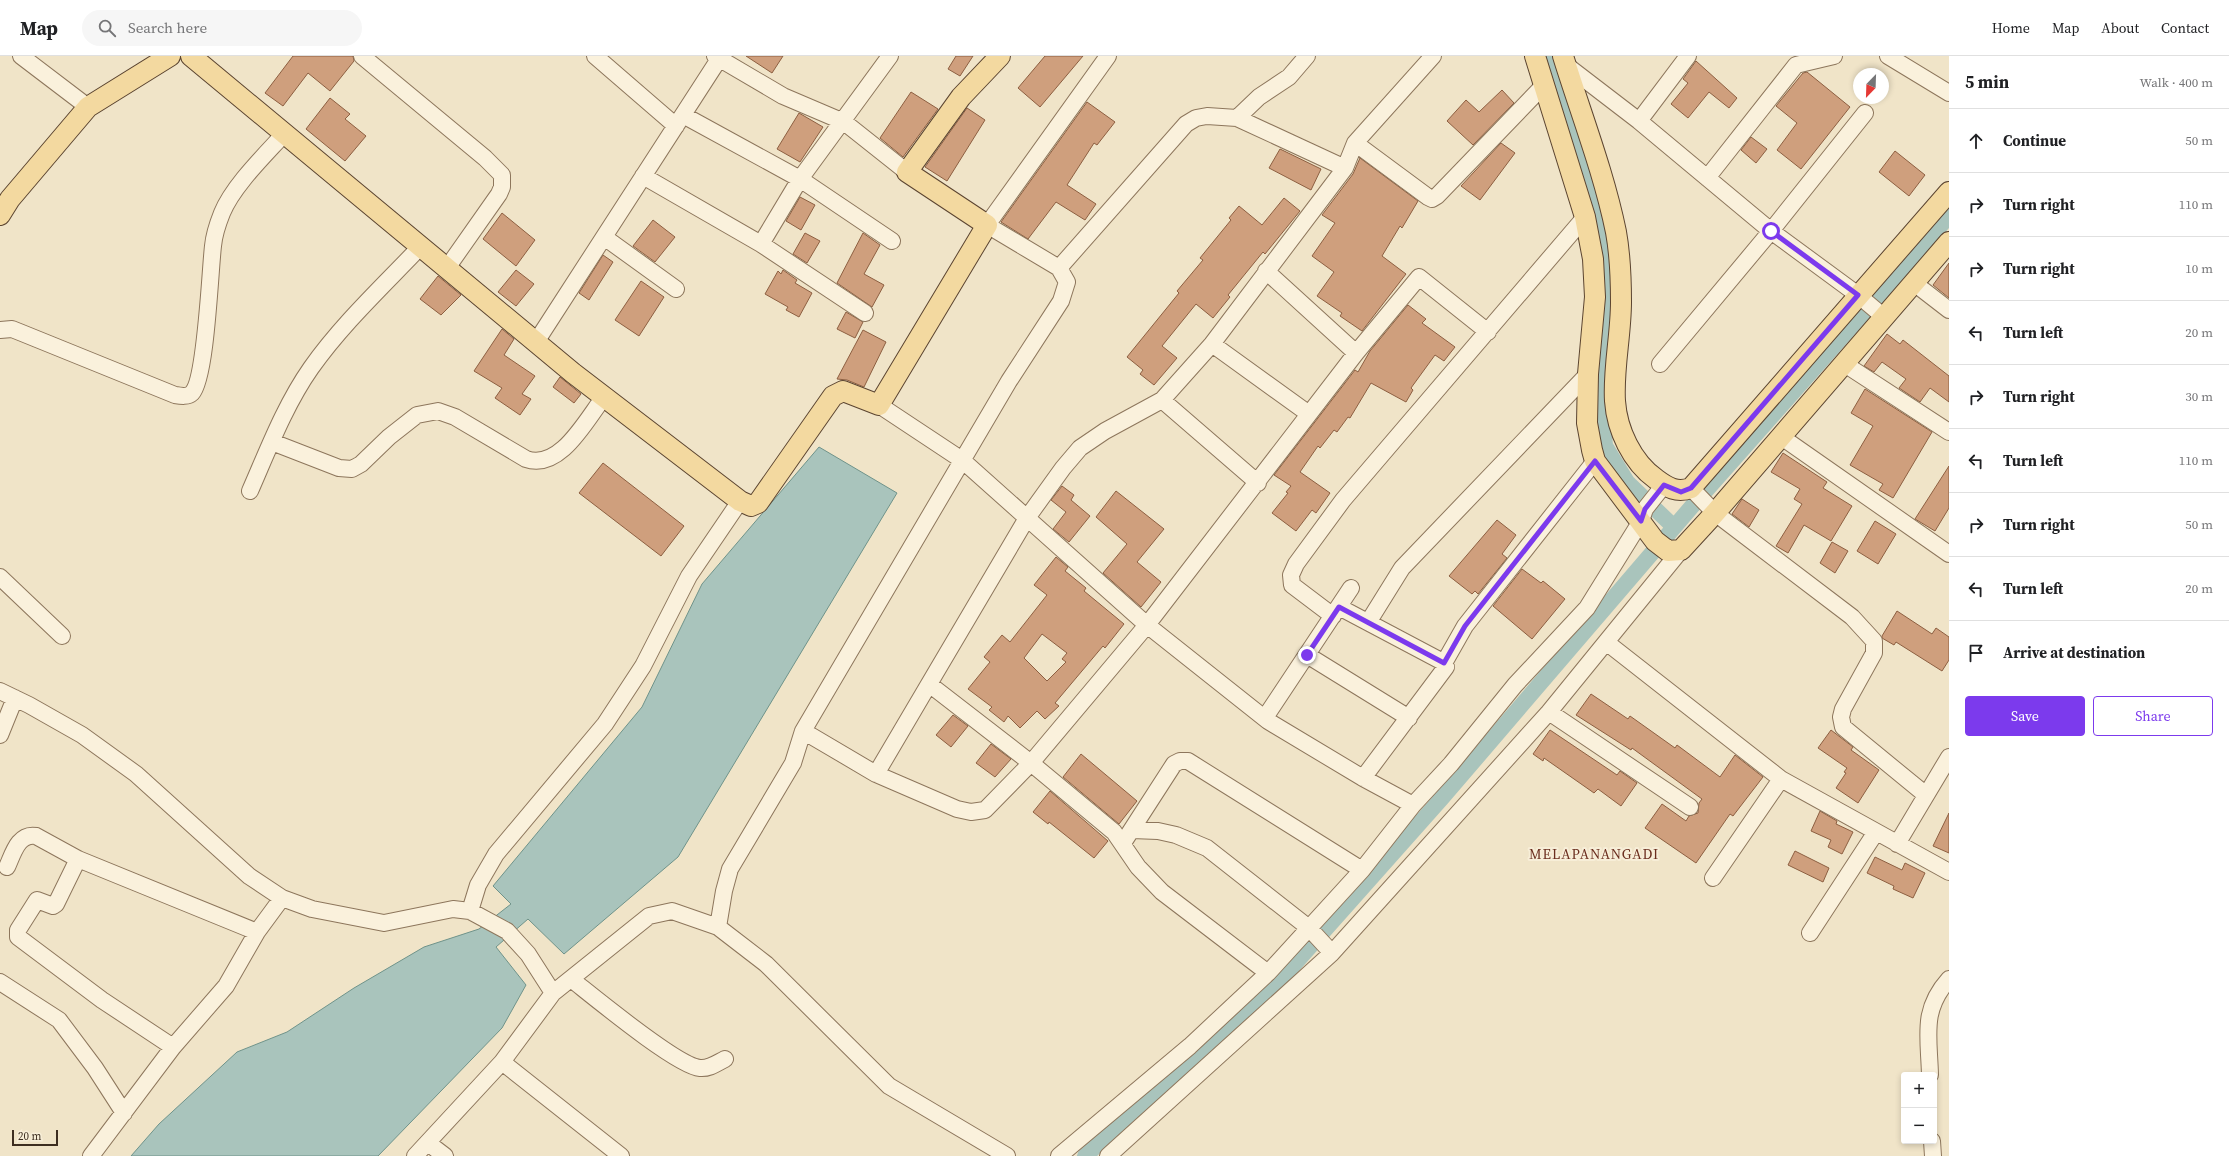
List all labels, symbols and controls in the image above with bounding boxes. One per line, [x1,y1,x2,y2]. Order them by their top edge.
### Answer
search box [82,10,362,46]
text: Map [20,15,58,41]
icon: search [96,17,118,39]
text: Search here [128,17,207,38]
text: Home [1992,18,2030,38]
text: Map [2052,18,2079,38]
text: About [2101,18,2139,38]
text: Contact [2161,18,2209,38]
north arrow [1853,68,1889,104]
text: 5 min [1965,70,2009,94]
text: Walk · 400 m [2140,74,2213,91]
icon: ahead [1965,130,1987,152]
text: Continue [2003,130,2066,151]
text: 50 m [2185,132,2213,149]
icon: right [1965,194,1987,216]
text: Turn right [2003,194,2075,215]
text: 110 m [2179,196,2213,213]
route start [1762,222,1780,240]
icon: right [1965,258,1987,280]
text: Turn right [2003,258,2075,279]
text: 10 m [2185,260,2213,277]
icon: left [1965,322,1987,344]
text: Turn left [2003,322,2063,343]
text: 20 m [2185,324,2213,341]
icon: right [1965,386,1987,408]
text: Turn right [2003,386,2075,407]
text: 30 m [2185,388,2213,405]
icon: left [1965,450,1987,472]
text: Turn left [2003,450,2063,471]
text: 110 m [2179,452,2213,469]
icon: right [1965,514,1987,536]
text: Turn right [2003,514,2075,535]
text: 50 m [2185,516,2213,533]
icon: left [1965,578,1987,600]
text: Turn left [2003,578,2063,599]
text: 20 m [2185,580,2213,597]
icon: arrive [1965,642,1987,664]
text: Arrive at destination [2003,642,2145,663]
route end [1298,646,1316,664]
button: Save [1965,696,2085,736]
button: Share [2093,696,2213,736]
district label: MELAPANANGADI [1529,844,1659,864]
map controls [1901,1072,1937,1144]
button: + [1901,1072,1937,1108]
button: − [1901,1108,1937,1144]
scale bar [12,1128,58,1147]
text: 20 m [18,1129,41,1144]

